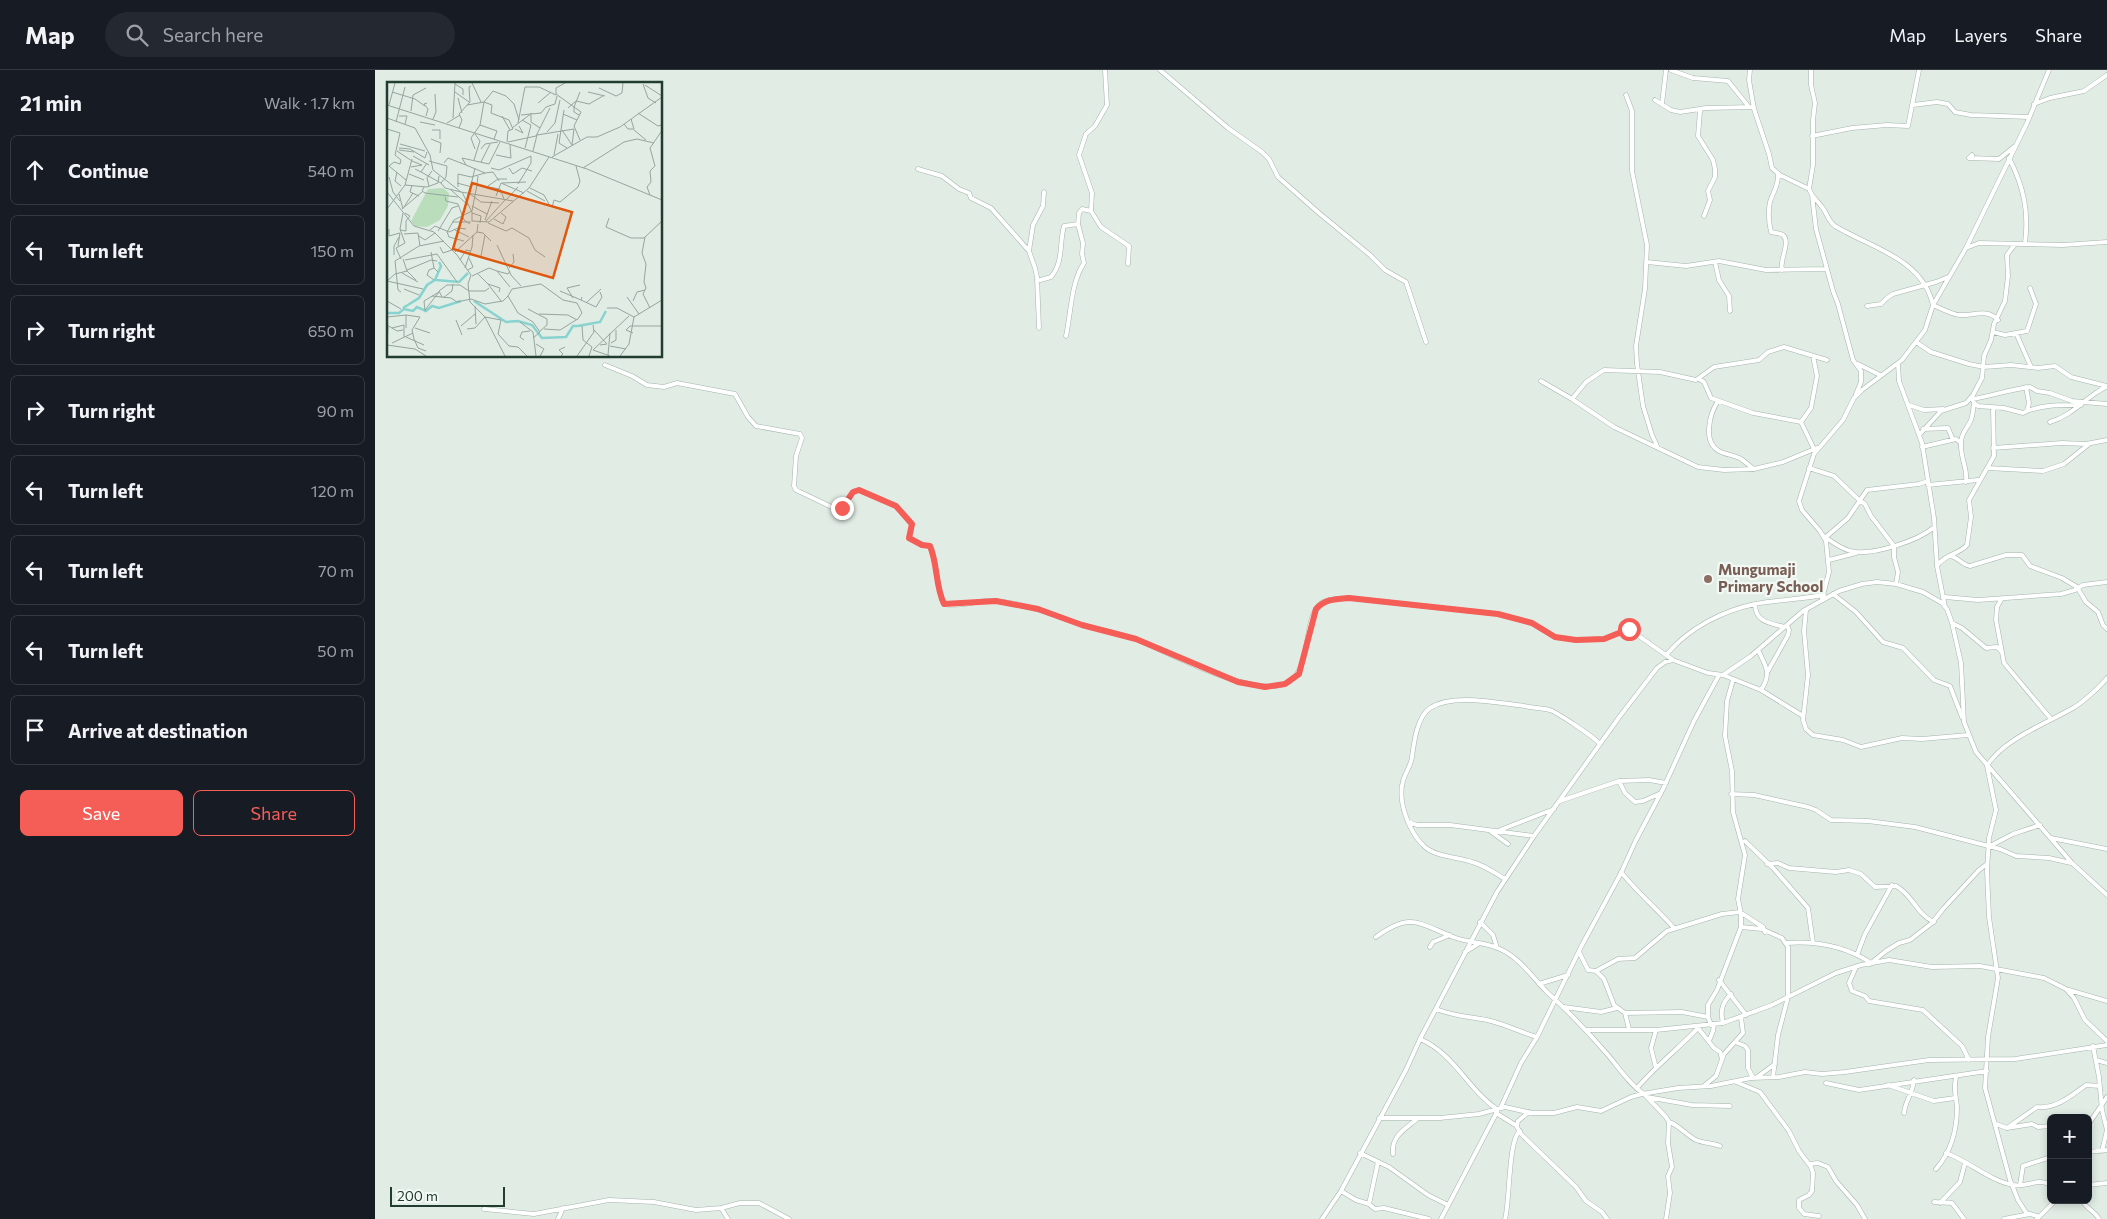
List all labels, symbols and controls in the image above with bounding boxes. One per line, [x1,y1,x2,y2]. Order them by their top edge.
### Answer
search box [105,12,455,57]
text: Map [25,20,75,49]
icon: search [123,21,151,49]
text: Search here [163,23,263,46]
text: Map [1889,24,1926,46]
text: Layers [1954,24,2007,46]
text: Share [2035,24,2082,46]
inset map [387,82,663,358]
text: 21 min [20,90,82,115]
text: Walk · 1.7 km [264,93,355,112]
icon: ahead [21,156,49,184]
text: Continue [68,159,148,182]
text: 540 m [308,161,354,180]
icon: left [21,236,49,264]
text: Turn left [68,239,143,262]
text: 150 m [311,241,354,260]
icon: right [21,316,49,344]
text: Turn right [68,319,155,342]
text: 650 m [308,321,354,340]
icon: right [21,396,49,424]
text: Turn right [68,399,155,422]
text: 90 m [317,401,354,420]
icon: left [21,476,49,504]
text: Turn left [68,479,143,502]
text: 120 m [311,481,354,500]
route end [831,497,854,520]
icon: left [21,556,49,584]
text: Turn left [68,559,143,582]
place label: Mungumaji Primary School [1718,560,1823,595]
text: 70 m [318,561,354,580]
marker: Mungumaji Primary School [1702,573,1714,585]
route start [1618,618,1641,641]
icon: left [21,636,49,664]
text: Turn left [68,639,143,662]
text: 50 m [317,641,354,660]
icon: arrive [21,716,49,744]
text: Arrive at destination [68,719,248,742]
button: Save [20,790,183,836]
button: Share [193,790,355,836]
map controls [2047,1114,2092,1204]
button: + [2047,1114,2092,1159]
button: − [2047,1159,2092,1204]
scale bar [390,1184,505,1207]
text: 200 m [397,1187,438,1204]

